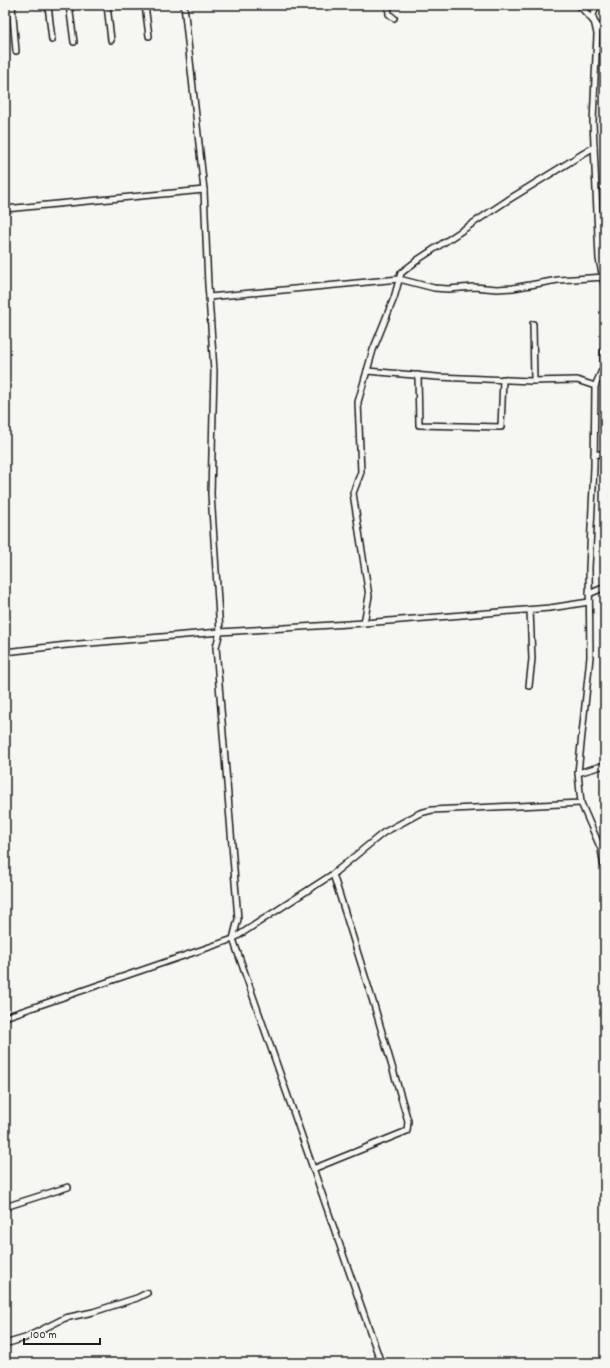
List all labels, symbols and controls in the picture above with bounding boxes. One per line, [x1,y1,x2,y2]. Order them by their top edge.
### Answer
scale bar [24,1320,100,1346]
text: 100 m [30,1327,57,1344]

